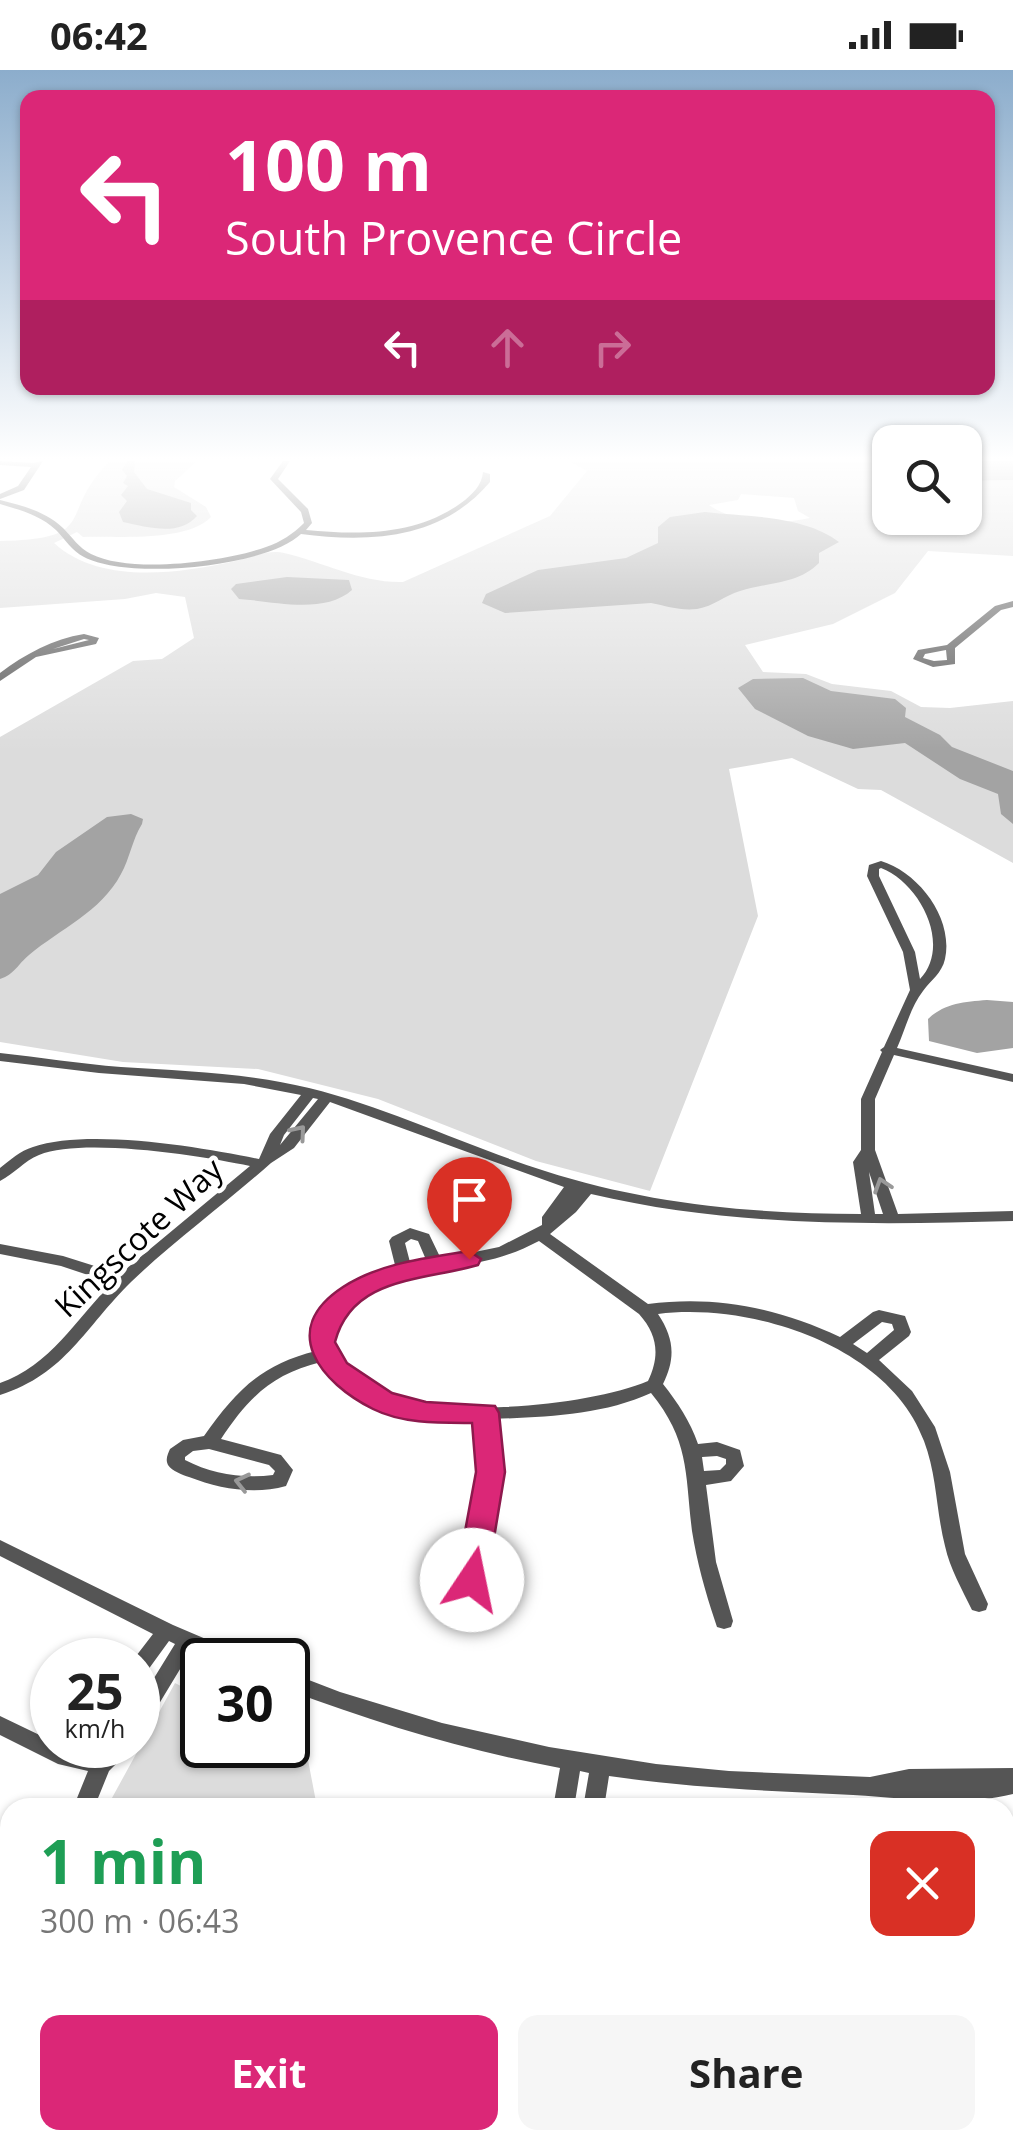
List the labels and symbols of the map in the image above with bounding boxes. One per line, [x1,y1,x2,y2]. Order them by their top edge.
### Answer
one-way arrow [288,1125,306,1143]
street label: Kingscote Way [44,1147,232,1326]
pin [427,1157,512,1260]
one-way arrow [873,1177,894,1194]
one-way arrow [234,1473,251,1494]
position arrow [420,1528,524,1632]
speed limit sign: 30 [180,1638,310,1768]

